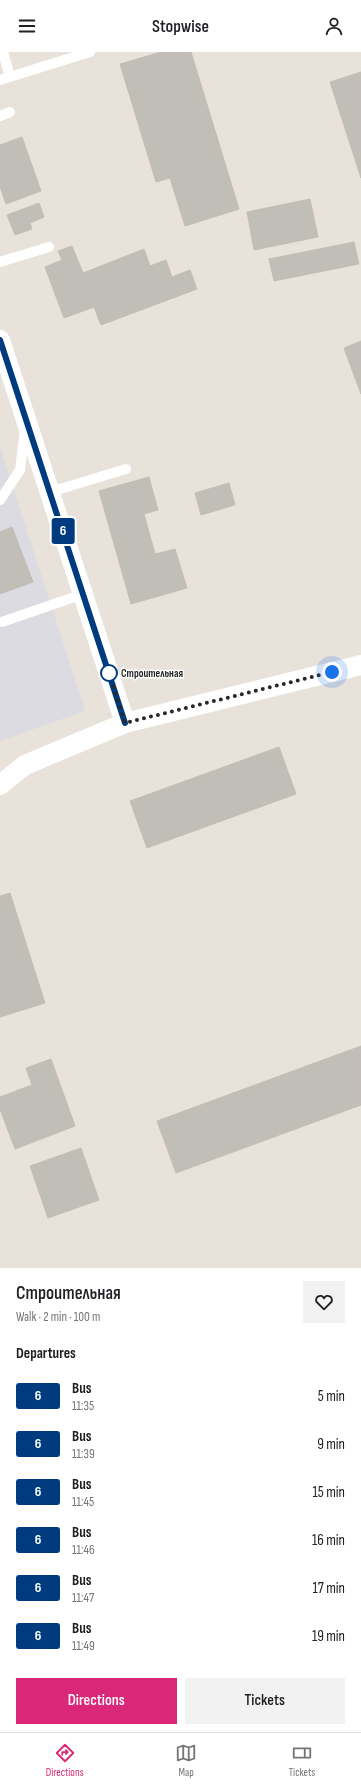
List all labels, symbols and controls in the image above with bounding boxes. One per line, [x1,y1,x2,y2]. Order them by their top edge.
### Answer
icon: menu [16,15,38,37]
icon: person [323,15,345,37]
text: Stopwise [152,16,209,37]
line badge: 6 [50,518,76,544]
text: 6 [60,522,66,539]
your location [322,662,342,682]
marker: Строительная [100,664,118,682]
place label: Строительная [121,667,183,680]
button: heart [303,1281,345,1323]
text: Строительная [16,1282,121,1305]
text: Walk · 2 min · 100 m [16,1309,100,1325]
text: Departures [16,1344,76,1363]
text: Bus [72,1379,91,1398]
text: 6 [35,1387,41,1404]
text: 5 min [318,1387,345,1406]
text: 11:35 [72,1398,94,1414]
text: Bus [72,1427,91,1446]
text: 6 [35,1435,41,1452]
text: 9 min [317,1435,345,1454]
text: 11:39 [72,1446,95,1462]
text: Bus [72,1475,91,1494]
text: 6 [35,1483,41,1500]
text: 15 min [313,1483,345,1502]
text: 11:45 [72,1494,94,1510]
text: Bus [72,1523,91,1542]
text: 6 [35,1531,41,1548]
text: 16 min [312,1531,345,1550]
text: 11:46 [72,1542,95,1558]
text: Bus [72,1571,91,1590]
text: 6 [35,1579,41,1596]
text: 17 min [313,1579,345,1598]
text: 11:47 [72,1590,94,1606]
text: Bus [72,1619,91,1638]
text: 6 [35,1627,41,1644]
text: 19 min [312,1627,345,1646]
text: 11:49 [72,1638,95,1654]
button: Directions [16,1678,177,1724]
button: Tickets [185,1678,345,1724]
tab: Directions [46,1742,84,1779]
tab: Map [175,1742,197,1779]
tab: Tickets [289,1742,315,1779]

